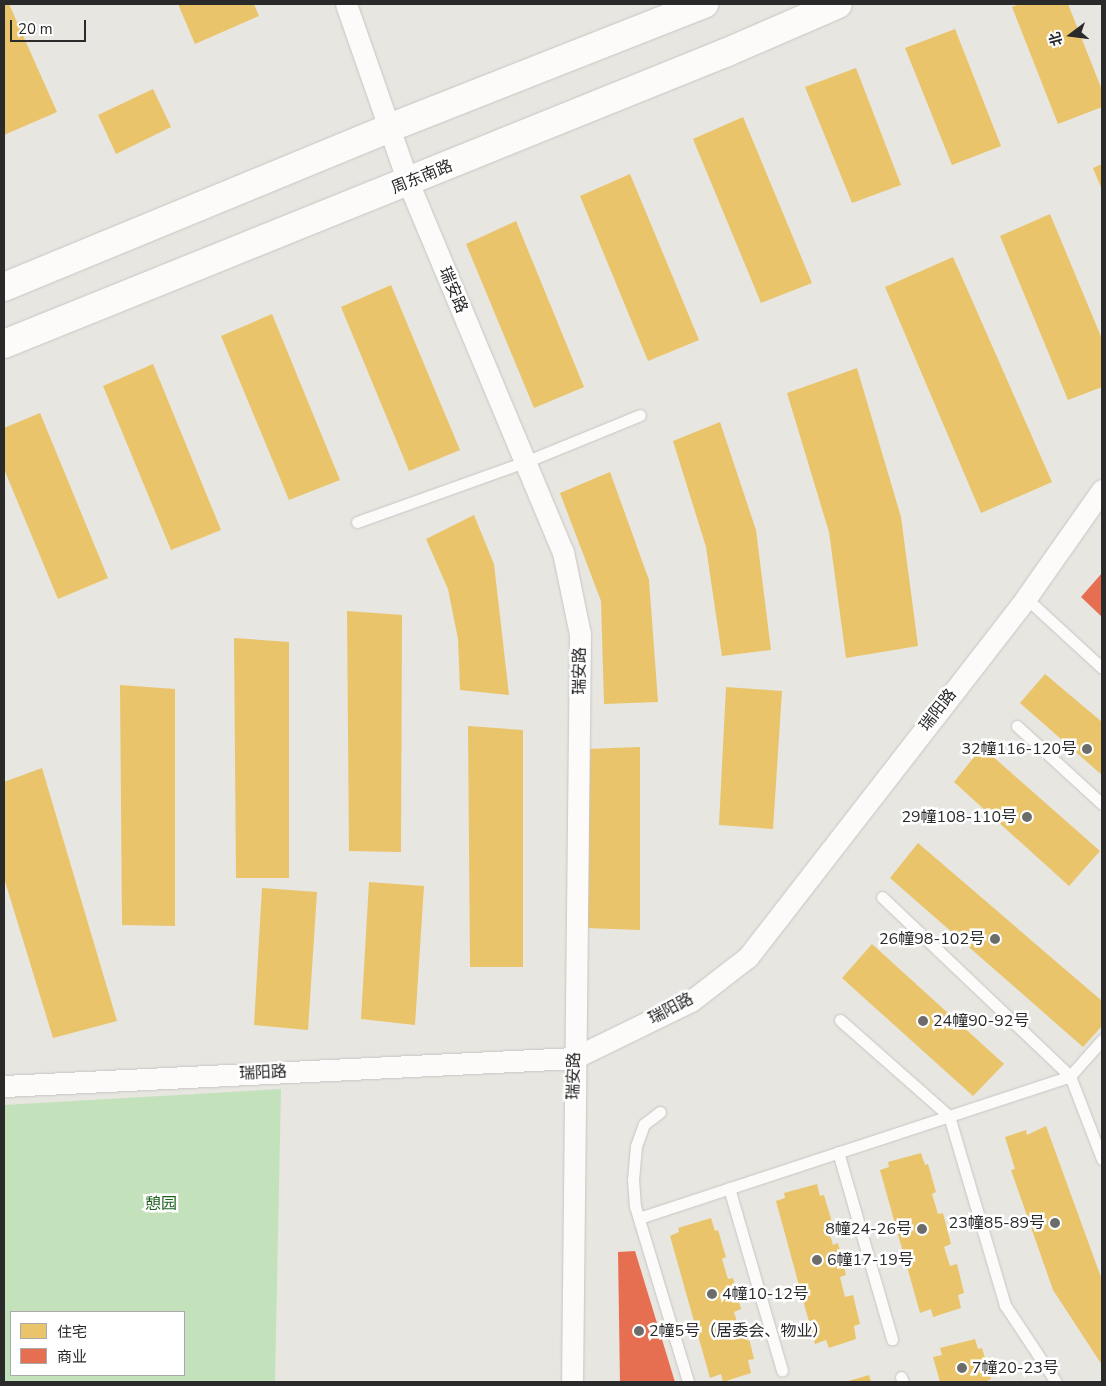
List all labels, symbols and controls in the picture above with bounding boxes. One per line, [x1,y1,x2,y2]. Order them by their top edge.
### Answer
scale bar [12,10,89,42]
north arrow [1046,10,1096,60]
text: 20 m [18,19,53,39]
text: 北 [1045,30,1067,48]
street label: 周东南路 [389,156,455,198]
street label: 瑞安路 [435,264,471,316]
street label: 瑞安路 [570,647,590,695]
street label: 瑞阳路 [916,685,960,735]
place label: 32幢116-120号 [961,739,1077,759]
marker: 32幢116-120号 [1081,743,1093,755]
place label: 29幢108-110号 [901,807,1017,827]
marker: 29幢108-110号 [1021,811,1033,823]
place label: 26幢98-102号 [879,929,985,949]
marker: 26幢98-102号 [989,933,1001,945]
street label: 瑞阳路 [645,989,697,1029]
place label: 24幢90-92号 [933,1011,1029,1031]
marker: 24幢90-92号 [917,1015,929,1027]
street label: 瑞安路 [564,1052,584,1100]
street label: 瑞阳路 [239,1062,287,1084]
park label: 憩园 [145,1194,177,1214]
place label: 23幢85-89号 [949,1213,1045,1233]
marker: 23幢85-89号 [1049,1217,1061,1229]
place label: 8幢24-26号 [825,1219,912,1239]
marker: 8幢24-26号 [916,1223,928,1235]
place label: 6幢17-19号 [827,1250,914,1270]
marker: 6幢17-19号 [811,1254,823,1266]
place label: 4幢10-12号 [722,1284,809,1304]
marker: 4幢10-12号 [706,1288,718,1300]
legend [10,1311,185,1376]
place label: 2幢5号（居委会、物业） [649,1321,828,1341]
text: 住宅 [57,1322,87,1342]
marker: 2幢5号（居委会、物业） [633,1325,645,1337]
text: 商业 [57,1347,87,1367]
place label: 7幢20-23号 [972,1358,1059,1378]
marker: 7幢20-23号 [956,1362,968,1374]

